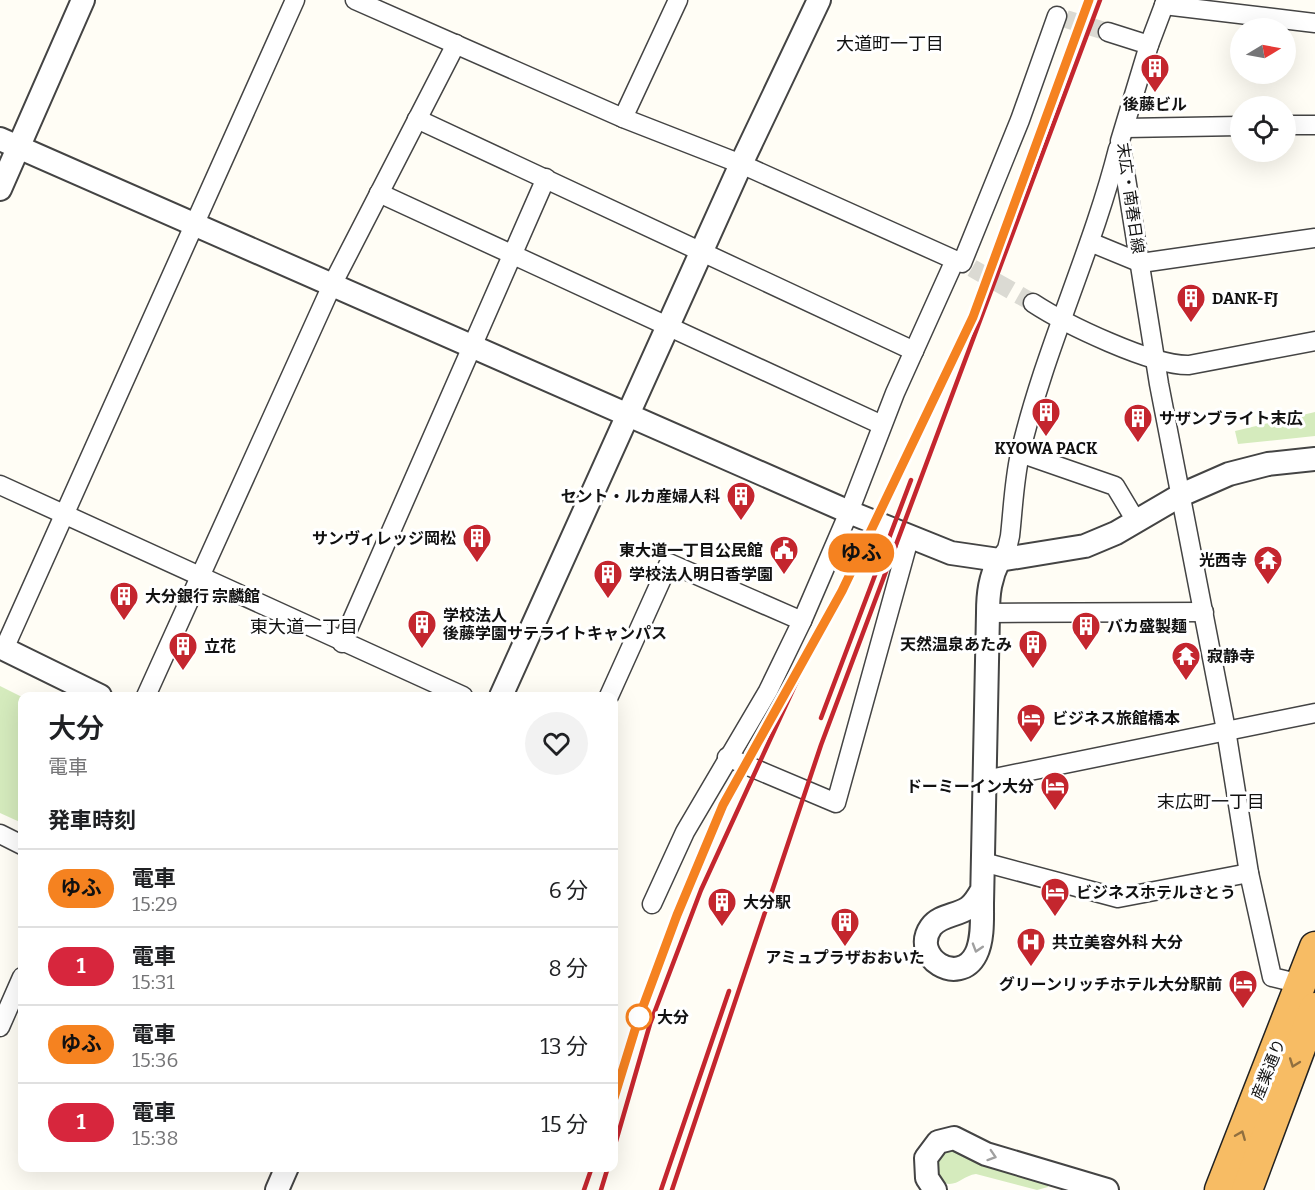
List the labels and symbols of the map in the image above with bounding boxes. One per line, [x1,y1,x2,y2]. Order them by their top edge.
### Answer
north arrow [1230,18,1296,84]
district label: 大道町一丁目 [836,33,944,55]
building icon: 後藤ビル [1139,52,1171,94]
place label: 後藤ビル [1123,95,1187,114]
street label: 末広・南春日線 [1113,141,1148,255]
building icon: DANK-FJ [1175,282,1207,324]
place label: DANK-FJ [1212,289,1279,308]
building icon: KYOWA PACK [1030,396,1062,438]
building icon: サザンブライト末広 [1122,402,1154,444]
place label: サザンブライト末広 [1159,409,1304,428]
place label: KYOWA PACK [995,439,1098,458]
building icon: セント・ルカ産婦人科 [725,480,757,522]
place label: セント・ルカ産婦人科 [560,487,720,506]
building icon: サンヴィレッジ岡松 [461,522,493,564]
place label: サンヴィレッジ岡松 [312,529,456,548]
public building icon: 東大道一丁目公民館 [768,534,800,576]
line badge: ゆふ [834,534,888,572]
place label: 東大道一丁目公民館 [619,541,763,560]
temple icon: 光西寺 [1252,544,1284,586]
place label: 光西寺 [1199,551,1247,570]
building icon: 学校法人明日香学園 [592,558,624,600]
place label: 学校法人明日香学園 [629,565,773,584]
building icon: 大分銀行 宗麟館 [108,580,140,622]
place label: 大分銀行 宗麟館 [145,587,260,606]
place label: 学校法人 後藤学園サテライトキャンパス [443,606,667,643]
building icon: 学校法人 後藤学園サテライトキャンパス [406,608,438,650]
building icon: バカ盛製麺 [1070,610,1102,652]
district label: 東大道一丁目 [250,616,358,638]
place label: バカ盛製麺 [1107,617,1187,636]
building icon: 天然温泉あたみ [1017,628,1049,670]
building icon: 立花 [167,630,199,672]
place label: 天然温泉あたみ [900,635,1012,654]
place label: 立花 [204,637,236,656]
temple icon: 寂静寺 [1170,640,1202,682]
place label: 寂静寺 [1207,647,1255,666]
hotel icon: ビジネス旅館橋本 [1015,702,1047,744]
place label: ビジネス旅館橋本 [1052,709,1180,728]
hotel icon: ドーミーイン大分 [1039,770,1071,812]
place label: ドーミーイン大分 [906,777,1034,796]
district label: 末広町一丁目 [1157,791,1265,813]
hotel icon: ビジネスホテルさとう [1039,876,1071,918]
place label: ビジネスホテルさとう [1076,883,1236,902]
building icon: 大分駅 [706,886,738,928]
place label: 大分駅 [743,893,791,912]
building icon: アミュプラザおおいた [829,906,861,948]
hospital icon: 共立美容外科 大分 [1015,926,1047,968]
place label: 共立美容外科 大分 [1052,933,1183,952]
one-way arrow [972,942,984,953]
place label: アミュプラザおおいた [765,948,925,967]
hotel icon: グリーンリッチホテル大分駅前 [1227,968,1259,1010]
place label: グリーンリッチホテル大分駅前 [999,975,1222,994]
marker: 大分 [626,1004,652,1030]
place label: 大分 [657,1008,689,1027]
street label: 産業通り [1248,1036,1289,1102]
one-way arrow [1289,1057,1302,1068]
one-way arrow [1234,1131,1247,1141]
one-way arrow [986,1149,997,1161]

